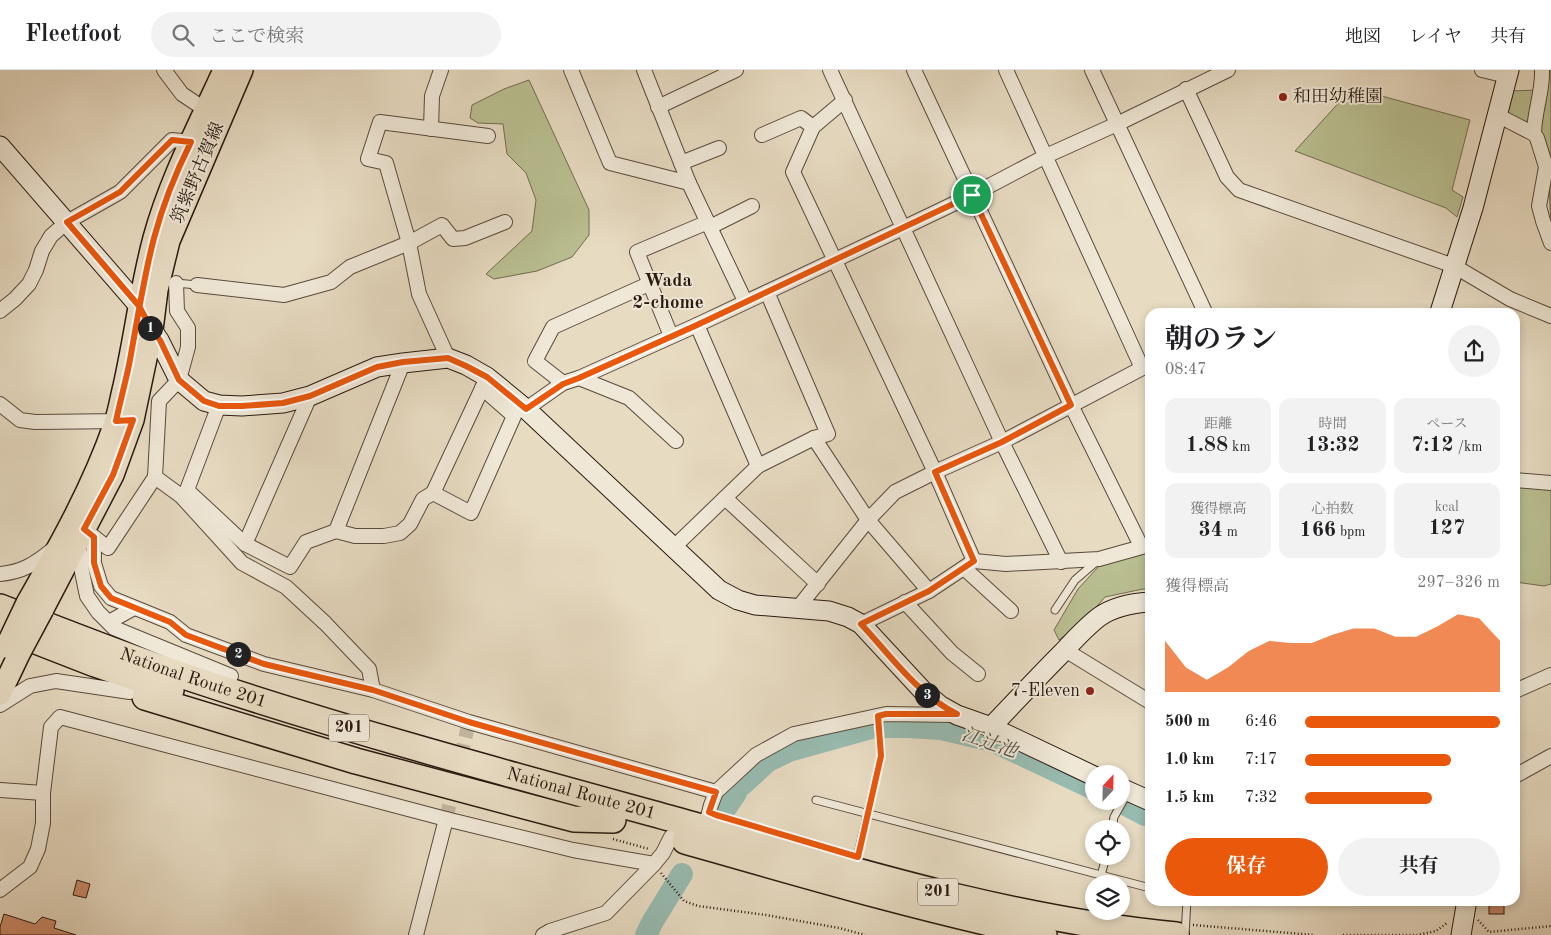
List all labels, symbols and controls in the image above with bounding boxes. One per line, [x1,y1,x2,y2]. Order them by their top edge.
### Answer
search box [151,12,501,57]
icon: search [169,21,197,49]
text: Fleetfoot [25,23,121,47]
text: ここで検索 [209,28,304,47]
text: 地図 [1345,28,1381,46]
text: レイヤ [1409,28,1462,46]
text: 共有 [1490,28,1526,46]
place label: 和田幼稚園 [1293,86,1383,106]
marker: 和田幼稚園 [1277,91,1289,103]
street label: 筑紫野古賀線 [167,119,227,226]
pin [951,174,993,216]
icon: arrive [958,181,986,209]
district label: Wada 2-chome [632,272,704,313]
pin: 1 [138,316,162,340]
text: 1 [146,321,155,335]
button: share [1448,325,1500,377]
text: 朝のラン [1165,327,1277,355]
text: 08:47 [1165,362,1207,378]
text: 距離 [1204,417,1232,431]
text: 時間 [1318,417,1346,431]
text: ペース [1426,417,1467,431]
text: 1.88 [1186,435,1228,456]
text: 13:32 [1305,435,1360,456]
text: 7:12 [1411,435,1454,456]
text: km [1228,440,1251,454]
text: /km [1454,440,1482,454]
text: kcal [1435,500,1459,514]
text: 獲得標高 [1190,502,1246,516]
text: 心拍数 [1311,502,1353,516]
text: 127 [1429,518,1465,539]
text: 34 [1198,520,1223,541]
text: 166 [1299,520,1336,541]
text: m [1223,525,1238,539]
text: bpm [1336,525,1366,539]
text: 297–326 m [1417,575,1500,591]
text: 獲得標高 [1165,579,1229,595]
pin: 2 [226,642,250,666]
street label: National Route 201 [118,644,270,712]
pin: 3 [914,682,940,708]
place label: 7-Eleven [1011,682,1080,700]
marker: 7-Eleven [1084,685,1096,697]
text: 3 [923,688,932,702]
road number: 201 [329,714,369,741]
text: 500 m [1165,714,1210,730]
text: 6:46 [1245,714,1277,730]
water label: 江辻池 [959,724,1022,763]
text: 1.0 km [1165,752,1214,768]
text: 7:17 [1245,752,1277,768]
street label: National Route 201 [505,765,658,823]
north arrow [1085,765,1130,810]
map controls [1085,765,1130,920]
text: 1.5 km [1165,790,1214,806]
text: 7:32 [1245,790,1277,806]
button: locate [1085,820,1130,865]
button: 保存 [1165,838,1328,896]
button: 共有 [1338,838,1500,896]
button: layers [1085,875,1130,920]
road number: 201 [918,879,958,906]

